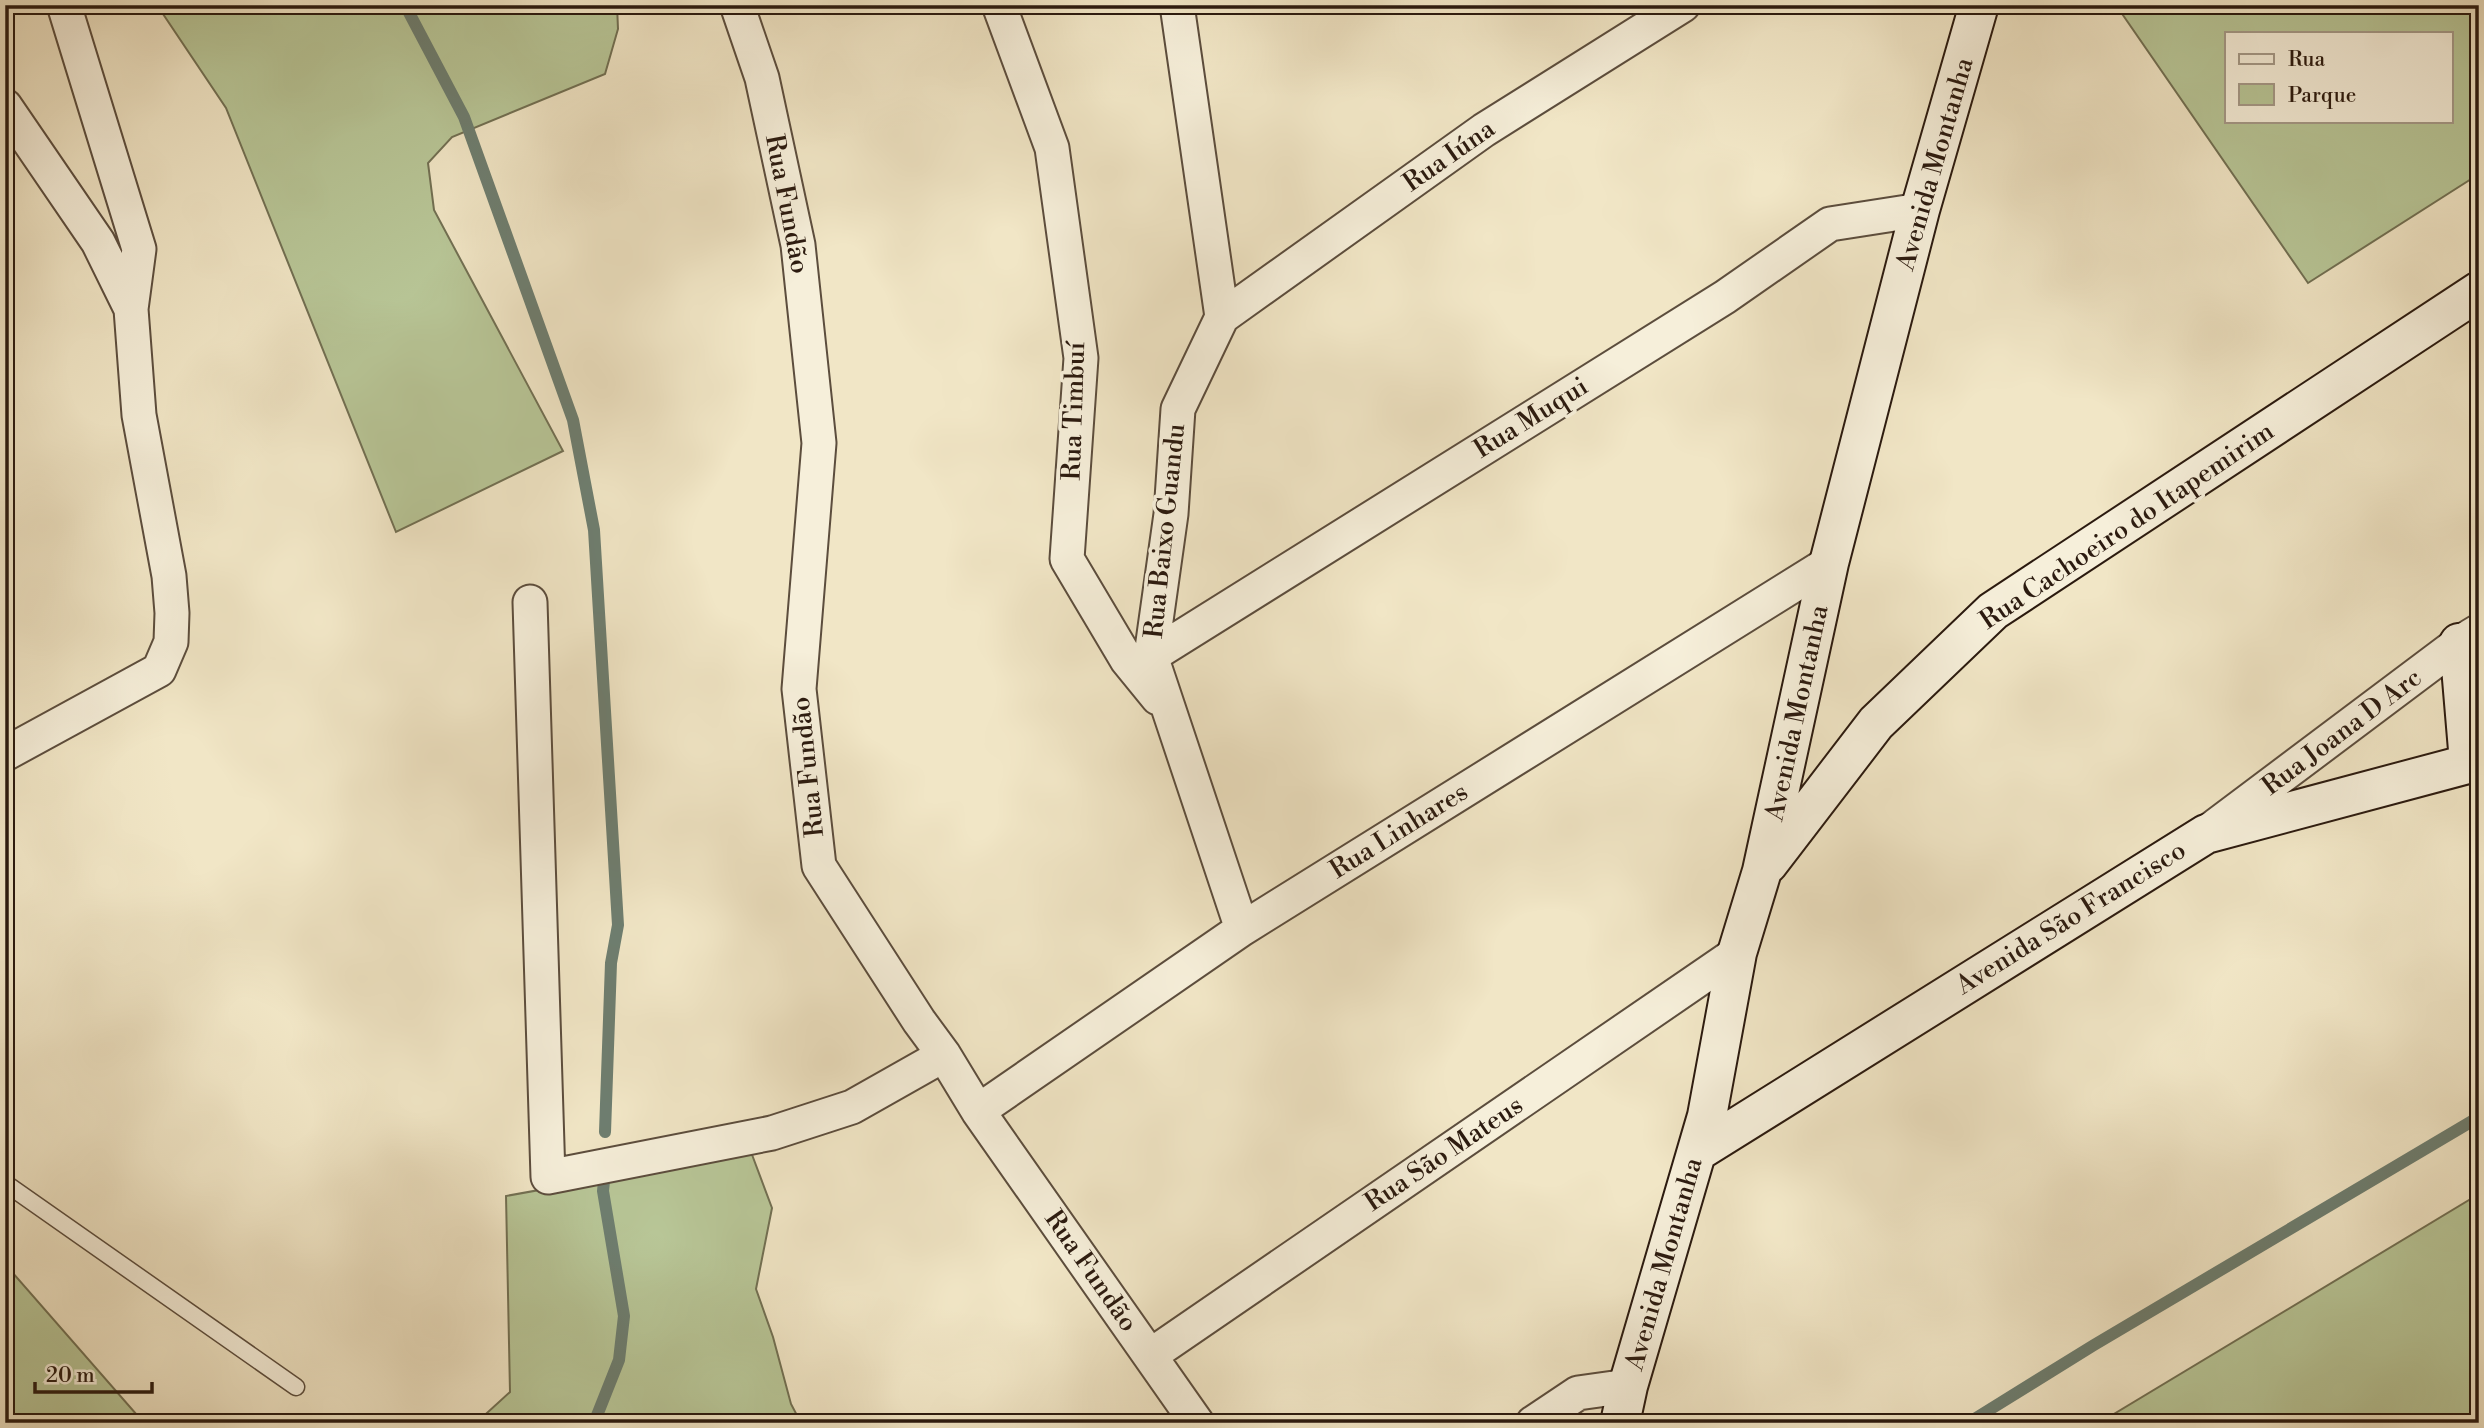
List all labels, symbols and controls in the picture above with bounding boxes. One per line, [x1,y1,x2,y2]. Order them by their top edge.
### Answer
legend [2225,32,2452,122]
text: Rua [2288,47,2325,73]
street label: Avenida Montanha [1889,53,1981,275]
text: Parque [2288,83,2356,109]
street label: Rua Iúna [1397,112,1502,199]
street label: Rua Fundão [758,132,816,276]
street label: Rua Timbuí [1056,340,1092,481]
street label: Rua Muqui [1468,370,1594,466]
street label: Rua Cachoeiro do Itapemirim [1974,415,2280,637]
street label: Rua Baixo Guandu [1138,422,1192,640]
street label: Avenida Montanha [1758,601,1836,825]
street label: Rua Joana D Arc [2256,662,2428,802]
street label: Rua Fundão [785,695,831,839]
street label: Rua Linhares [1324,776,1474,886]
street label: Avenida São Francisco [1949,834,2192,1002]
street label: Rua São Mateus [1359,1089,1529,1219]
street label: Avenida Montanha [1618,1153,1710,1375]
street label: Rua Fundão [1037,1204,1145,1338]
scale bar [35,1351,152,1395]
text: 20 m [46,1363,95,1389]

